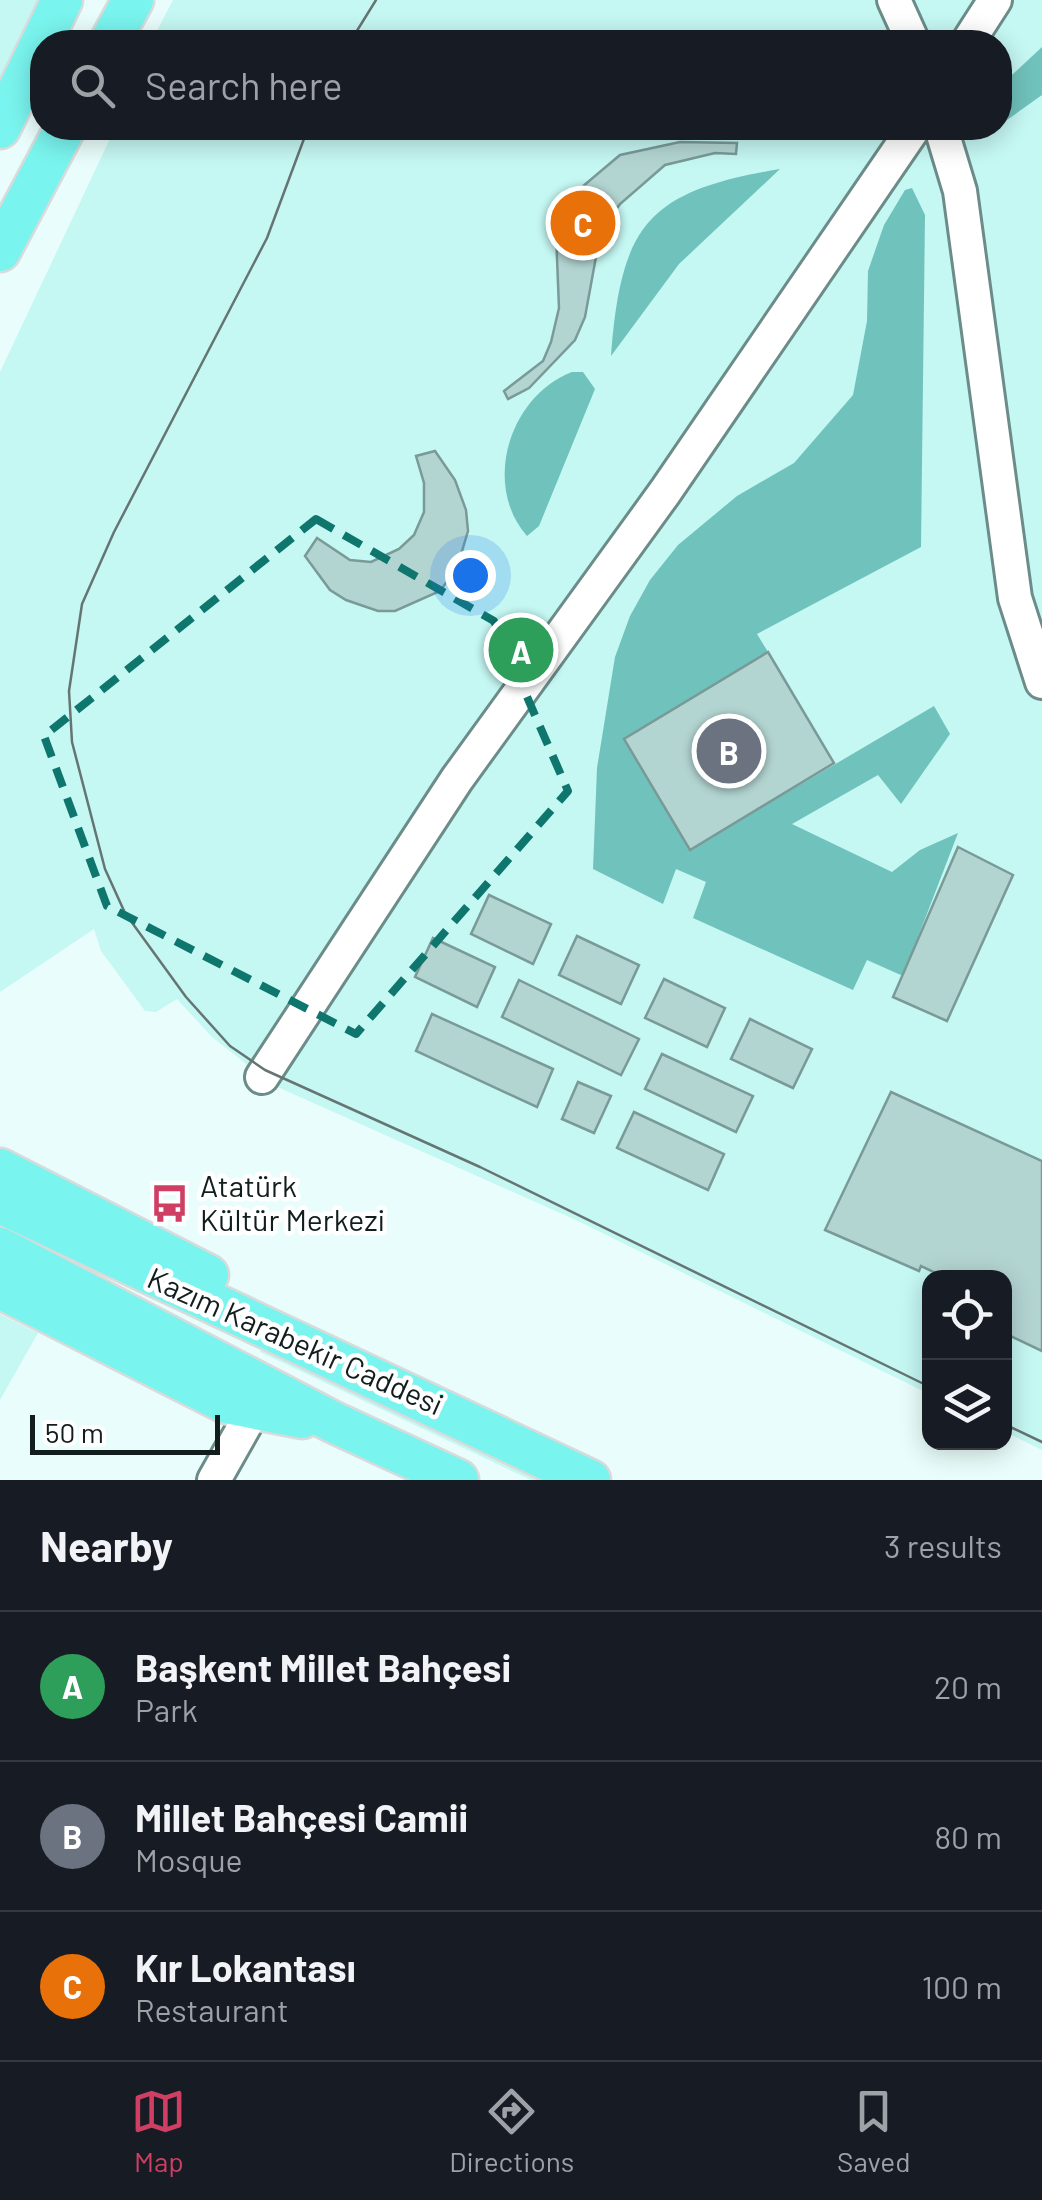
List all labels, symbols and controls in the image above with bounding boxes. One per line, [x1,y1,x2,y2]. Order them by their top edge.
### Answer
search box [30,30,1012,140]
icon: search [65,58,120,113]
text: Search here [145,62,343,108]
pin: C [550,186,616,260]
your location [445,550,496,601]
pin: A [488,612,554,688]
pin: B [696,714,762,788]
place label: Atatürk Kültür Merkezi [200,1167,385,1237]
bus stop icon: Atatürk Kültür Merkezi [149,1183,191,1225]
street label: Kazım Karabekir Caddesi [142,1259,449,1422]
map controls [922,1270,1012,1450]
button: locate [922,1270,1012,1360]
button: layers [922,1360,1012,1450]
scale bar [30,1410,220,1454]
text: 50 m [45,1415,104,1449]
text: Nearby [40,1520,173,1570]
text: 3 results [884,1526,1002,1564]
text: Başkent Millet Bahçesi [135,1644,511,1690]
text: A [62,1667,83,1705]
text: 20 m [934,1667,1002,1705]
text: Park [135,1690,198,1728]
text: Millet Bahçesi Camii [135,1794,468,1840]
text: B [63,1817,82,1855]
text: 80 m [934,1817,1002,1855]
text: Mosque [135,1840,243,1878]
text: Kır Lokantası [135,1944,356,1990]
text: C [63,1967,82,2005]
text: 100 m [922,1967,1002,2005]
text: Restaurant [135,1990,289,2028]
tab: Map [131,2084,186,2178]
tab: Directions [449,2084,574,2178]
tab: Saved [837,2084,911,2178]

